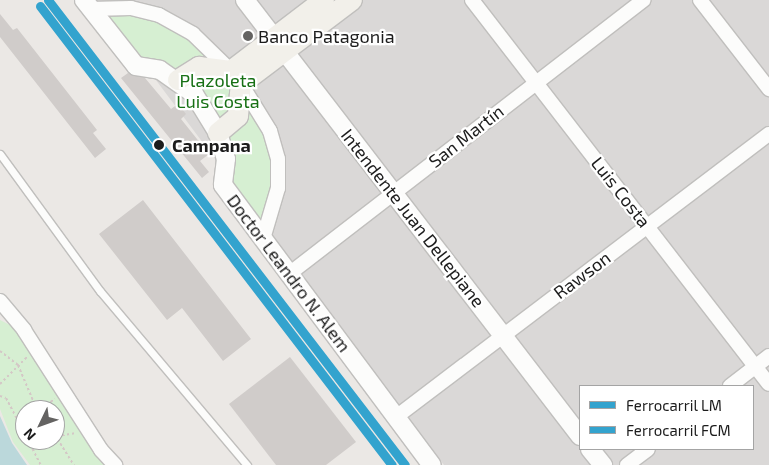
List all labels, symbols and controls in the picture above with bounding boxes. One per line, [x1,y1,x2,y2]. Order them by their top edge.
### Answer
place label: Banco Patagonia [258,25,395,47]
marker: Banco Patagonia [242,30,254,42]
park label: Plazoleta Luis Costa [176,70,260,112]
street label: San Martín [424,100,508,172]
street label: Intendente Juan Dellepiane [337,124,489,312]
place label: Campana [172,134,251,156]
marker: Campana [150,136,168,154]
street label: Luis Costa [587,152,655,232]
street label: Doctor Leandro N. Alem [222,189,356,357]
street label: Rawson [549,247,615,303]
legend [579,385,754,450]
text: Ferrocarril LM [626,396,722,414]
north arrow [15,400,65,450]
text: Ferrocarril FCM [626,421,731,439]
text: N [20,425,39,444]

